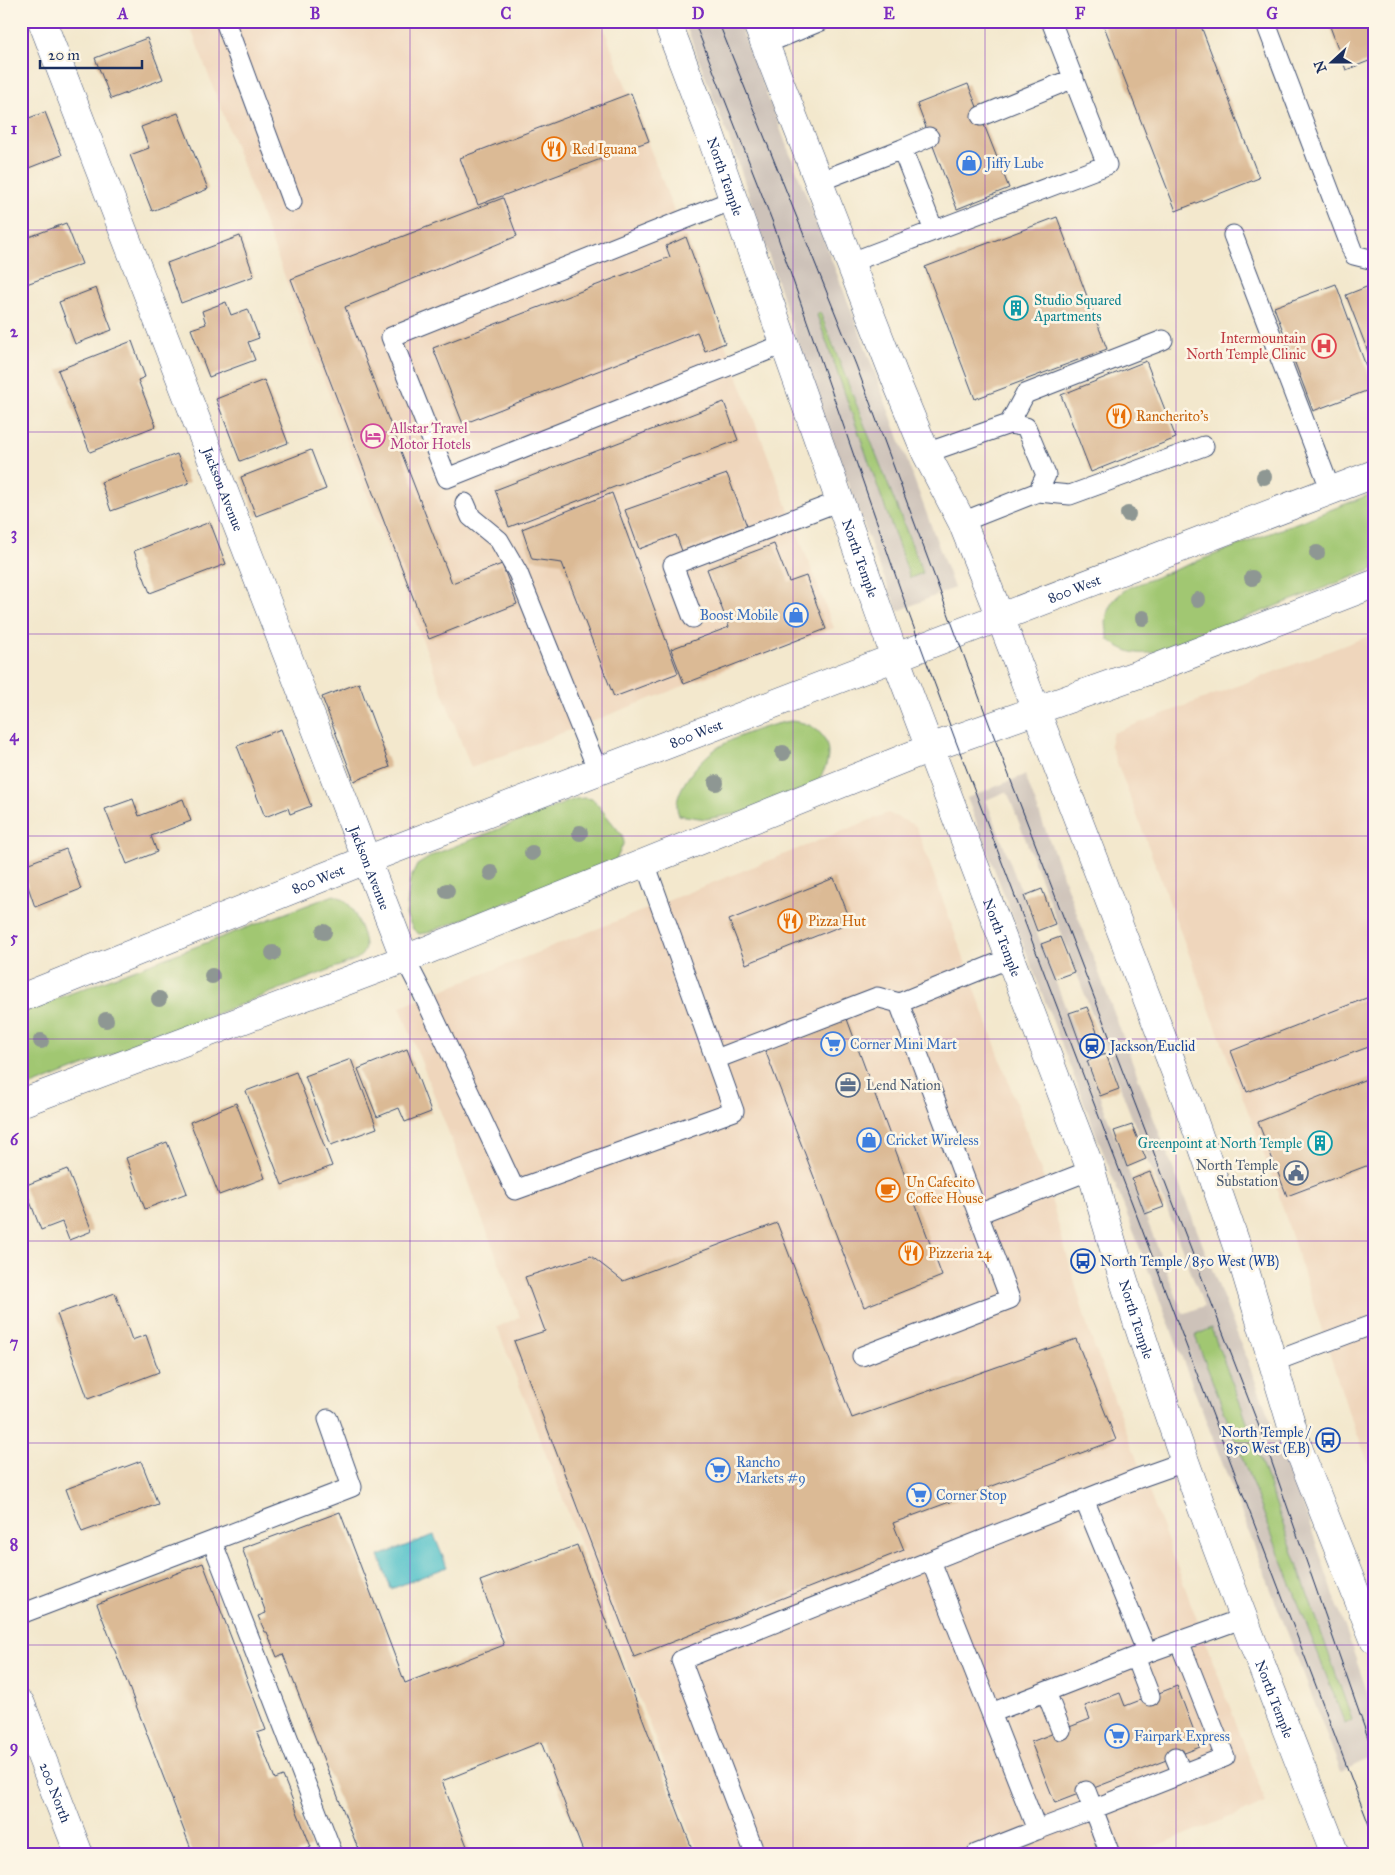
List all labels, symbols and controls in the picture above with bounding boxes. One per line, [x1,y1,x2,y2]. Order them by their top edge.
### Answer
text: A [117,4,129,23]
text: B [310,4,320,23]
text: C [501,4,512,23]
text: D [692,4,705,23]
text: E [883,4,895,23]
text: F [1075,4,1086,23]
text: G [1266,4,1278,23]
scale bar [40,38,142,70]
north arrow [1308,38,1358,88]
text: 20 m [48,46,80,64]
text: N [1310,58,1330,75]
text: 1 [11,119,18,138]
street label: North Temple [703,135,747,218]
restaurant icon: Red Iguana [541,136,567,162]
place label: Red Iguana [572,141,637,158]
shop icon: Jiffy Lube [956,150,982,176]
place label: Jiffy Lube [984,155,1044,173]
place label: Studio Squared Apartments [1033,292,1122,325]
building icon: Studio Squared Apartments [1003,295,1029,321]
text: 2 [10,322,19,341]
place label: Intermountain North Temple Clinic [1186,330,1306,363]
hospital icon: Intermountain North Temple Clinic [1311,333,1337,359]
restaurant icon: Rancherito's [1106,403,1132,429]
place label: Rancherito's [1136,408,1208,425]
place label: Allstar Travel Motor Hotels [389,420,471,453]
hotel icon: Allstar Travel Motor Hotels [360,423,386,449]
street label: Jackson Avenue [198,443,247,534]
street label: North Temple [838,517,882,600]
text: 3 [11,524,17,544]
street label: 800 West [1045,571,1103,607]
shop icon: Boost Mobile [783,602,809,628]
place label: Boost Mobile [700,607,778,624]
street label: 800 West [667,716,725,751]
text: 4 [10,726,20,746]
street label: Jackson Avenue [344,822,394,912]
street label: 800 West [289,861,347,897]
street label: North Temple [980,896,1025,979]
restaurant icon: Pizza Hut [777,908,803,934]
place label: Pizza Hut [808,913,866,930]
text: 5 [10,928,18,947]
supermarket icon: Corner Mini Mart [820,1031,846,1057]
station icon: Jackson/Euclid [1079,1033,1105,1059]
place label: Corner Mini Mart [850,1036,957,1053]
place label: Jackson/Euclid [1108,1038,1195,1056]
office icon: Lend Nation [835,1072,861,1098]
place label: Lend Nation [866,1077,941,1094]
shop icon: Cricket Wireless [856,1127,882,1153]
text: 6 [10,1130,19,1149]
building icon: Greenpoint at North Temple [1307,1130,1333,1156]
place label: Cricket Wireless [886,1132,979,1149]
place label: Greenpoint at North Temple [1138,1135,1302,1152]
place label: North Temple Substation [1196,1157,1278,1190]
public building icon: North Temple Substation [1283,1160,1309,1186]
place label: Un Cafecito Coffee House [906,1174,983,1207]
cafe icon: Un Cafecito Coffee House [875,1177,901,1203]
restaurant icon: Pizzeria 24 [898,1240,924,1266]
place label: Pizzeria 24 [928,1245,993,1262]
bus stop icon: North Temple / 850 West (WB) [1070,1248,1096,1274]
place label: North Temple / 850 West (WB) [1100,1253,1279,1271]
street label: North Temple [1116,1278,1157,1361]
text: 7 [10,1333,19,1352]
place label: North Temple / 850 West (EB) [1221,1424,1311,1458]
bus stop icon: North Temple / 850 West (EB) [1315,1427,1341,1453]
place label: Rancho Markets #9 [736,1454,806,1487]
supermarket icon: Rancho Markets #9 [705,1457,731,1483]
supermarket icon: Corner Stop [906,1482,932,1508]
place label: Corner Stop [936,1487,1007,1504]
text: 8 [10,1535,18,1554]
street label: North Temple [1252,1658,1297,1741]
supermarket icon: Fairpark Express [1104,1723,1130,1749]
place label: Fairpark Express [1134,1728,1230,1745]
text: 9 [10,1737,18,1757]
street label: 200 North [36,1760,75,1825]

